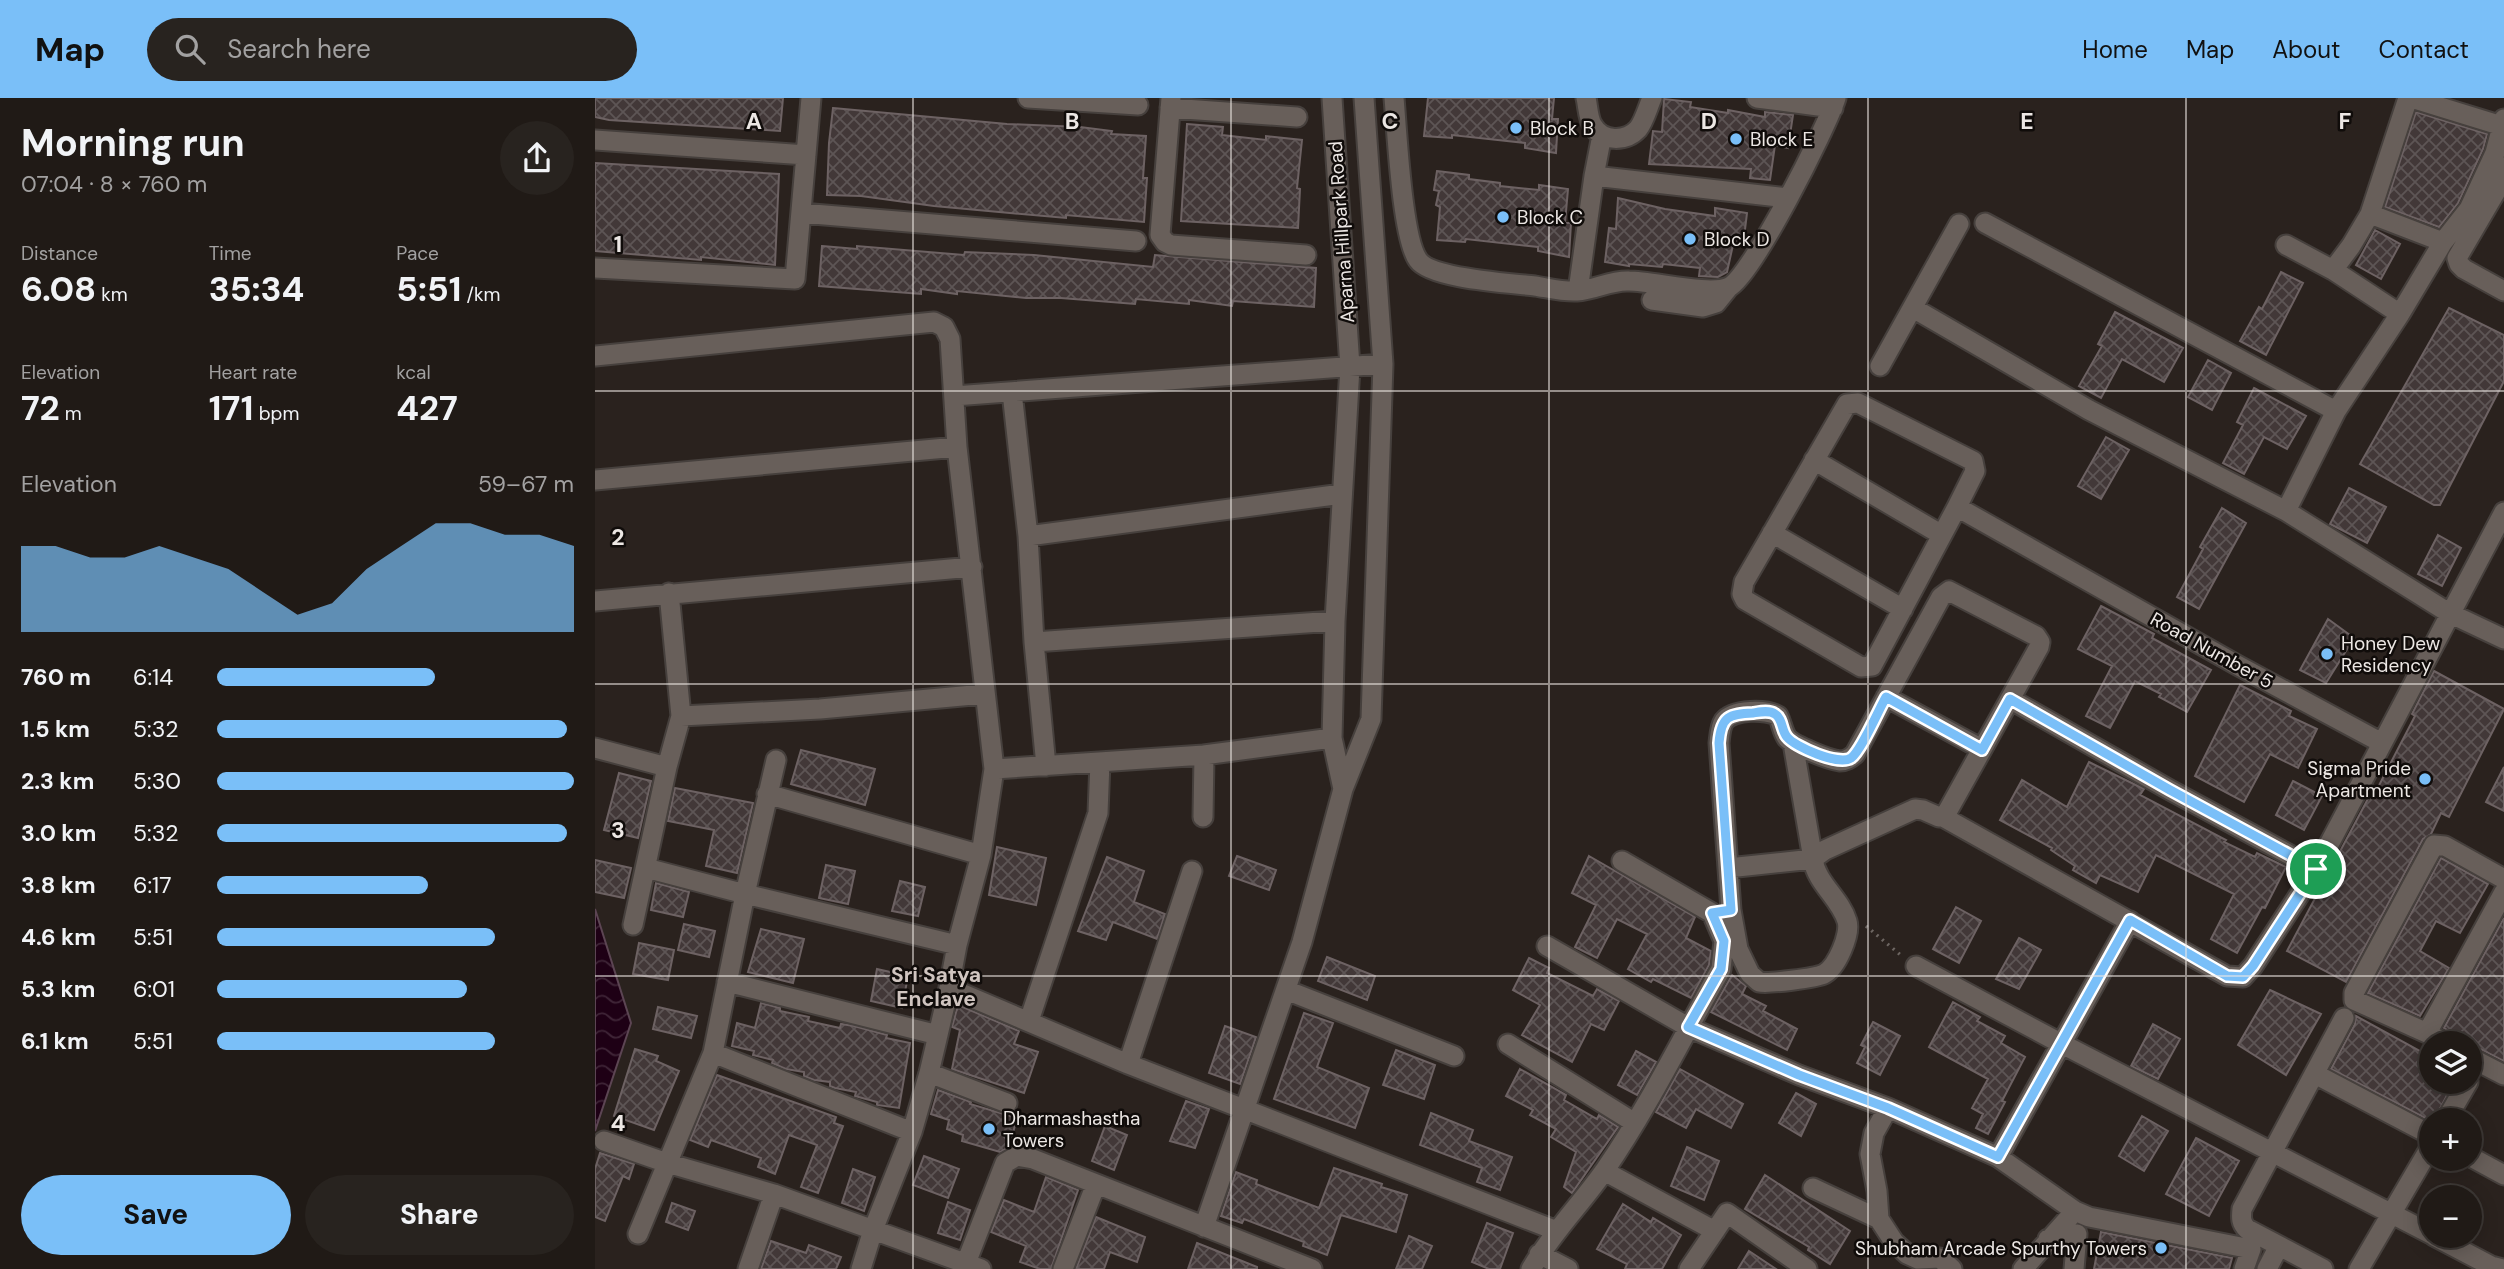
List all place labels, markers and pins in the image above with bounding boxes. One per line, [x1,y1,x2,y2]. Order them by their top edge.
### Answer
place label: Block B [1530,116,1594,141]
marker: Block B [1508,120,1524,136]
place label: Block E [1750,127,1813,152]
marker: Block E [1728,131,1744,147]
place label: Block C [1517,205,1583,230]
marker: Block C [1495,209,1511,225]
place label: Block D [1704,227,1770,252]
marker: Block D [1682,231,1698,247]
place label: Honey Dew Residency [2341,631,2441,678]
marker: Honey Dew Residency [2319,646,2335,662]
place label: Sigma Pride Apartment [2307,756,2411,803]
marker: Sigma Pride Apartment [2417,771,2433,787]
pin [2286,839,2346,899]
place label: Dharmashastha Towers [1003,1106,1140,1153]
marker: Dharmashastha Towers [981,1121,997,1137]
place label: Shubham Arcade Spurthy Towers [1855,1236,2147,1261]
marker: Shubham Arcade Spurthy Towers [2153,1240,2169,1256]

